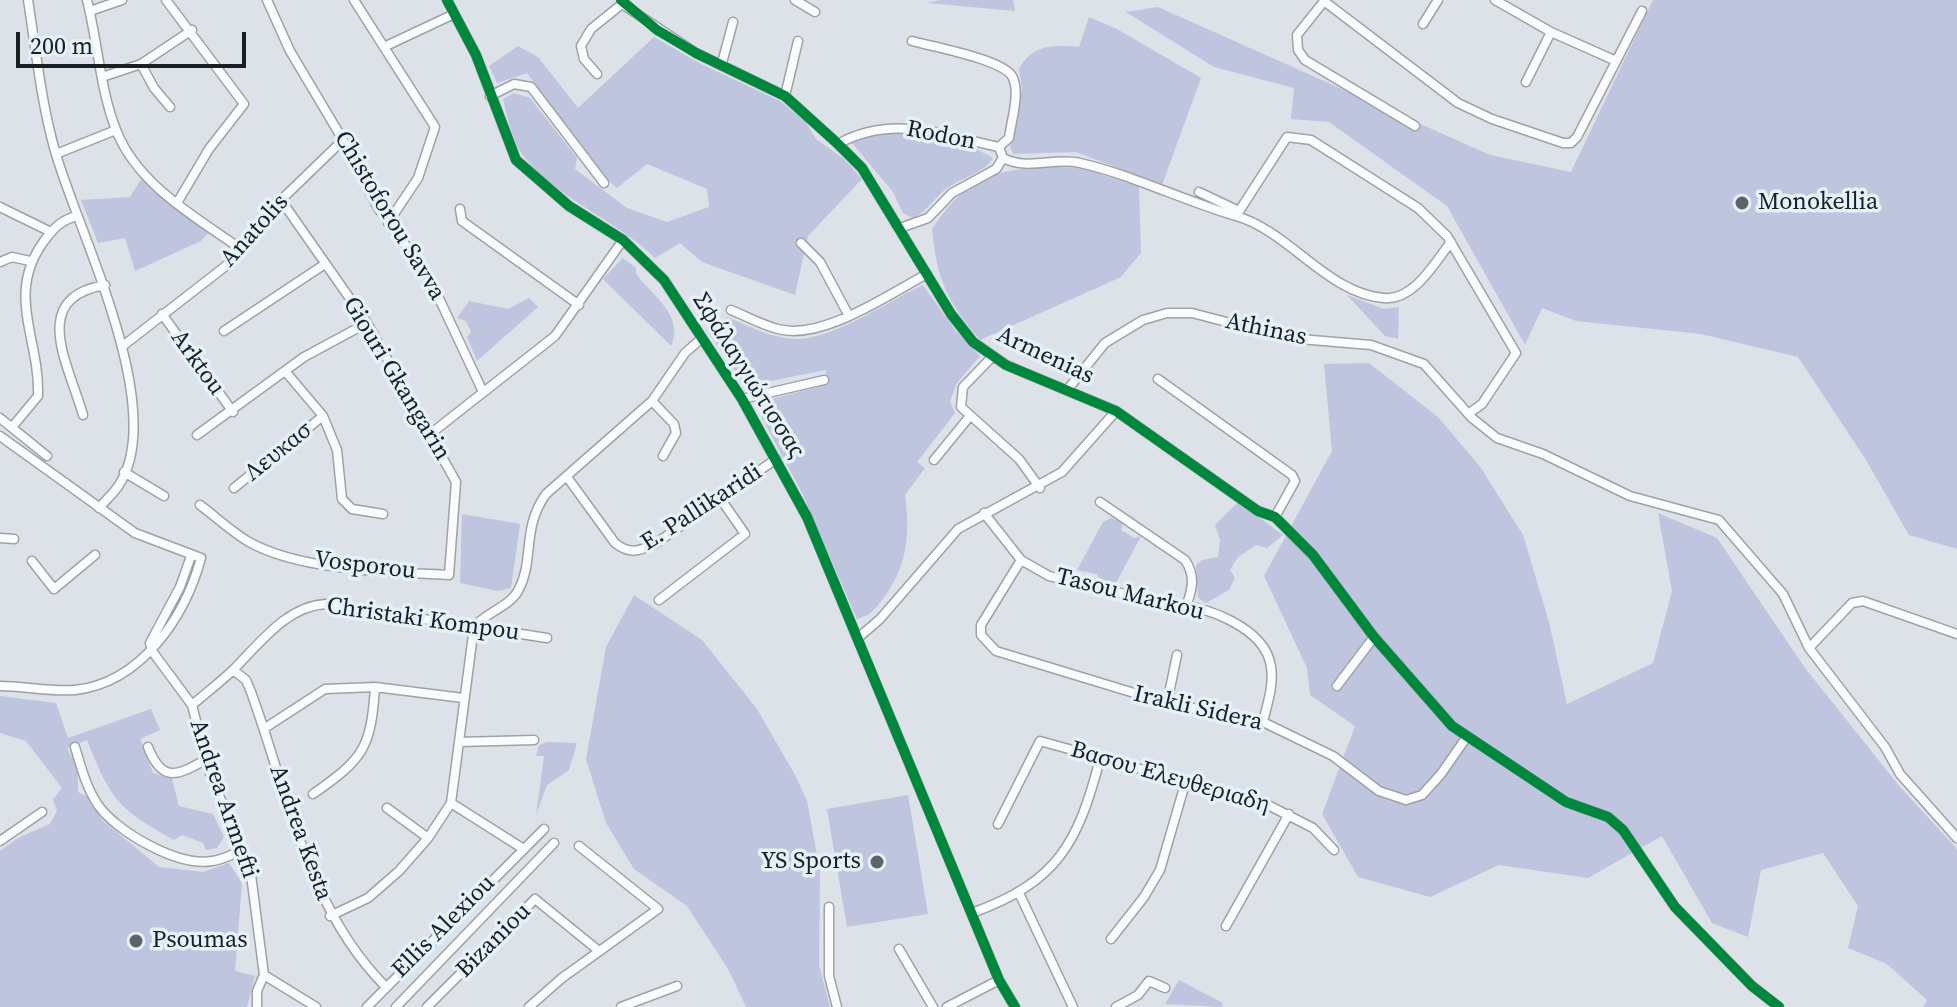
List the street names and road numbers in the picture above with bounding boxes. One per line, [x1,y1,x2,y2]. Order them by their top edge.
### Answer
street label: Rodon [904,115,978,157]
street label: Chistoforou Savva [327,126,451,306]
street label: Anatolis [215,189,295,273]
street label: Σφάλαγγιώτισσας [686,288,810,464]
street label: Giouri Gkangarin [336,292,456,466]
street label: Athinas [1223,307,1309,353]
street label: Armenias [992,321,1098,391]
street label: Arktou [164,325,230,401]
street label: Λευκασ [239,416,319,488]
street label: E. Pallikaridi [636,458,768,558]
street label: Vosporou [313,546,417,586]
street label: Tasou Markou [1053,563,1207,627]
street label: Christaki Kompou [325,592,521,648]
street label: Irakli Sidera [1131,680,1265,738]
street label: Andrea Armefti [182,716,264,882]
street label: Βασου Ελευθεριαδη [1067,736,1273,820]
street label: Andrea Kesta [262,761,338,905]
street label: Ellis Alexiou [386,869,502,985]
street label: Bizaniou [451,898,537,984]

